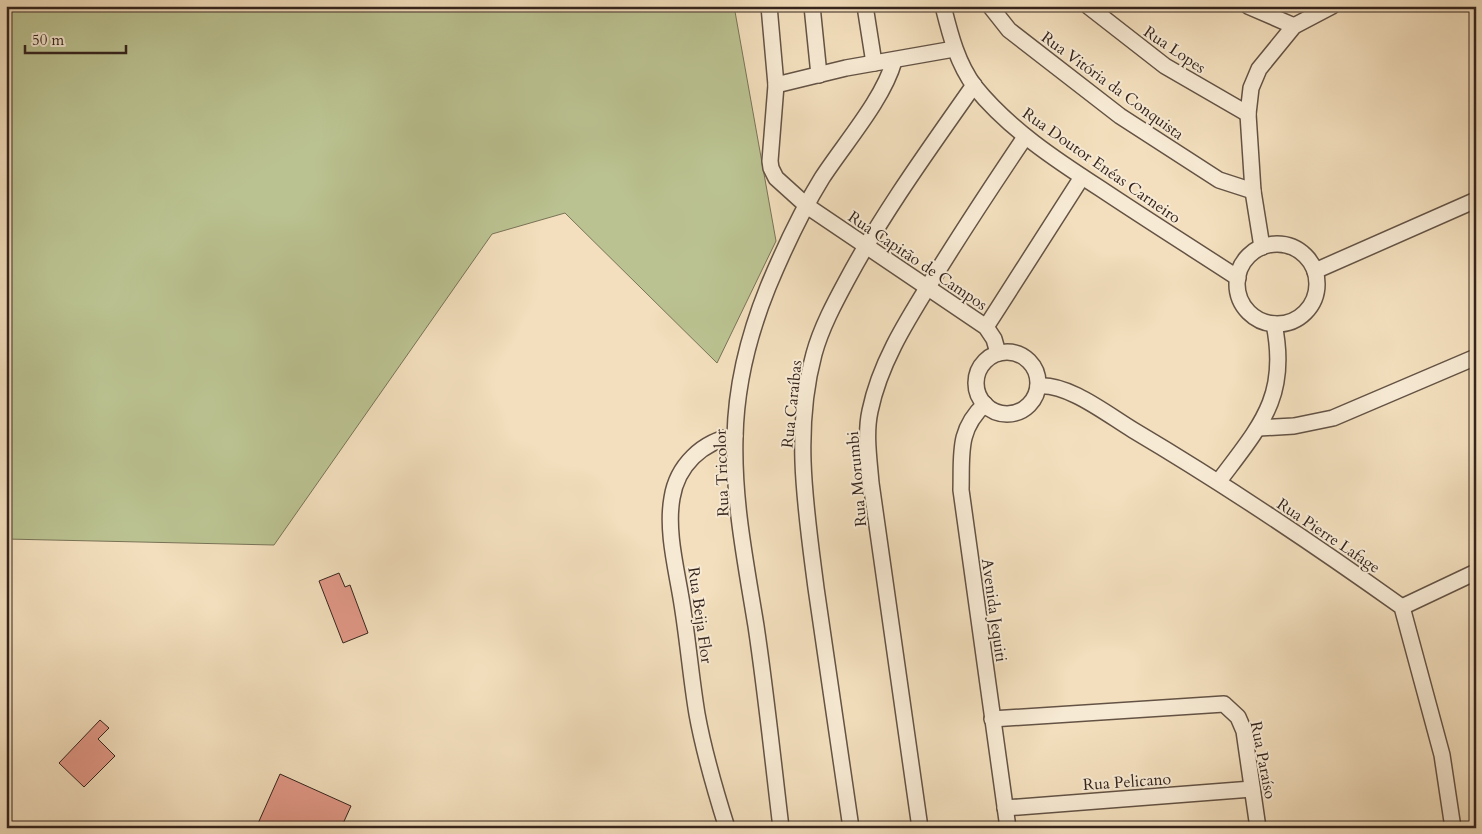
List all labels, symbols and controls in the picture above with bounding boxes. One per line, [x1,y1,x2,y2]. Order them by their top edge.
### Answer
street label: Rua Lopes [1139,21,1210,79]
scale bar [25,22,126,54]
street label: Rua Vitória da Conquista [1037,27,1188,145]
text: 50 m [32,30,64,50]
street label: Rua Doutor Enéas Carneiro [1018,103,1185,229]
street label: Rua Capitão de Campos [844,206,991,316]
street label: Rua Caraíbas [776,359,808,449]
street label: Rua Tricolor [709,429,735,517]
street label: Rua Morumbi [842,430,872,528]
street label: Rua Pierre Lafage [1272,493,1384,579]
street label: Avenida Jequiti [976,557,1012,664]
street label: Rua Beija Flor [682,566,718,665]
street label: Rua Paraíso [1245,719,1281,801]
street label: Rua Pelicano [1082,768,1172,796]

